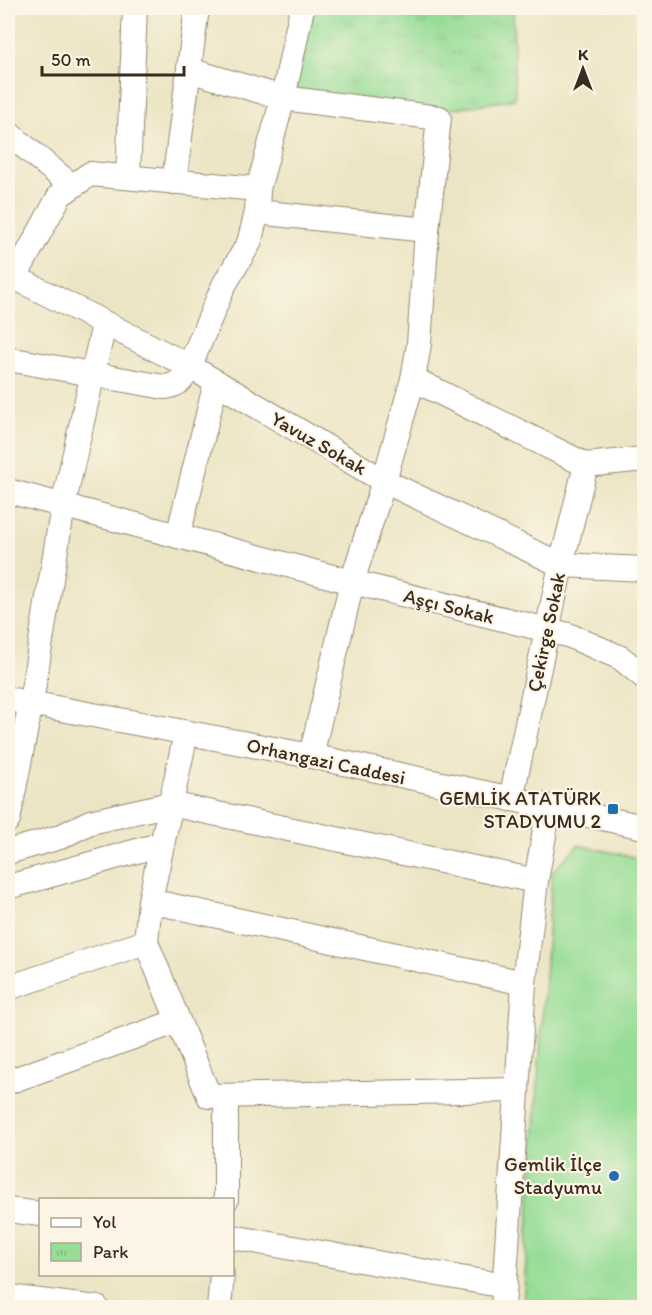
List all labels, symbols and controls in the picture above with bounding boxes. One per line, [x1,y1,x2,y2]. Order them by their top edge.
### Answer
scale bar [42,39,184,77]
north arrow [553,39,613,99]
text: K [578,45,589,64]
text: 50 m [51,49,91,71]
street label: Yavuz Sokak [267,406,372,480]
street label: Çekirge Sokak [522,570,570,694]
street label: Aşçı Sokak [401,583,497,629]
street label: Orhangazi Caddesi [244,732,408,790]
place label: GEMLİK ATATÜRK STADYUMU 2 [439,786,601,833]
marker: GEMLİK ATATÜRK STADYUMU 2 [606,802,620,816]
place label: Gemlik İlçe Stadyumu [504,1152,602,1199]
marker: Gemlik İlçe Stadyumu [607,1169,621,1183]
legend [39,1198,234,1276]
text: Yol [93,1211,116,1233]
text: Park [93,1241,128,1263]

